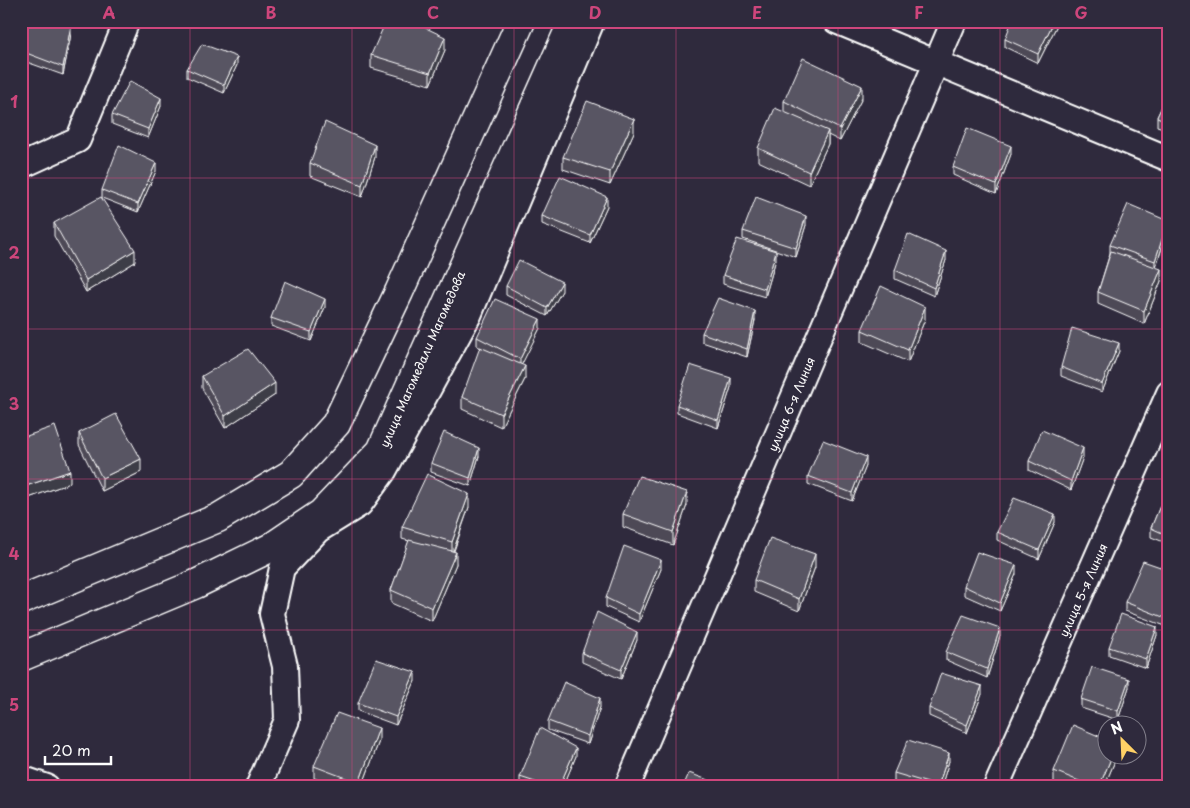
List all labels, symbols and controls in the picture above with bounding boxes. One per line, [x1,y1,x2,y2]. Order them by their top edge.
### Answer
text: A [103,0,116,24]
text: B [266,0,277,24]
text: C [427,0,439,24]
text: D [589,0,601,24]
text: E [752,0,762,24]
text: F [914,0,924,24]
text: G [1074,0,1088,24]
text: 1 [10,89,18,113]
text: 2 [8,240,20,264]
street label: улица Магомедали Магомедова [375,267,469,450]
street label: улица 6-я Линия [763,354,819,454]
text: 3 [9,391,19,415]
street label: улица 5-я Линия [1054,540,1112,640]
text: 4 [9,541,20,565]
text: 5 [9,692,19,716]
north arrow [1098,716,1148,766]
text: N [1107,716,1126,740]
scale bar [45,733,111,765]
text: 20 m [52,738,91,761]

